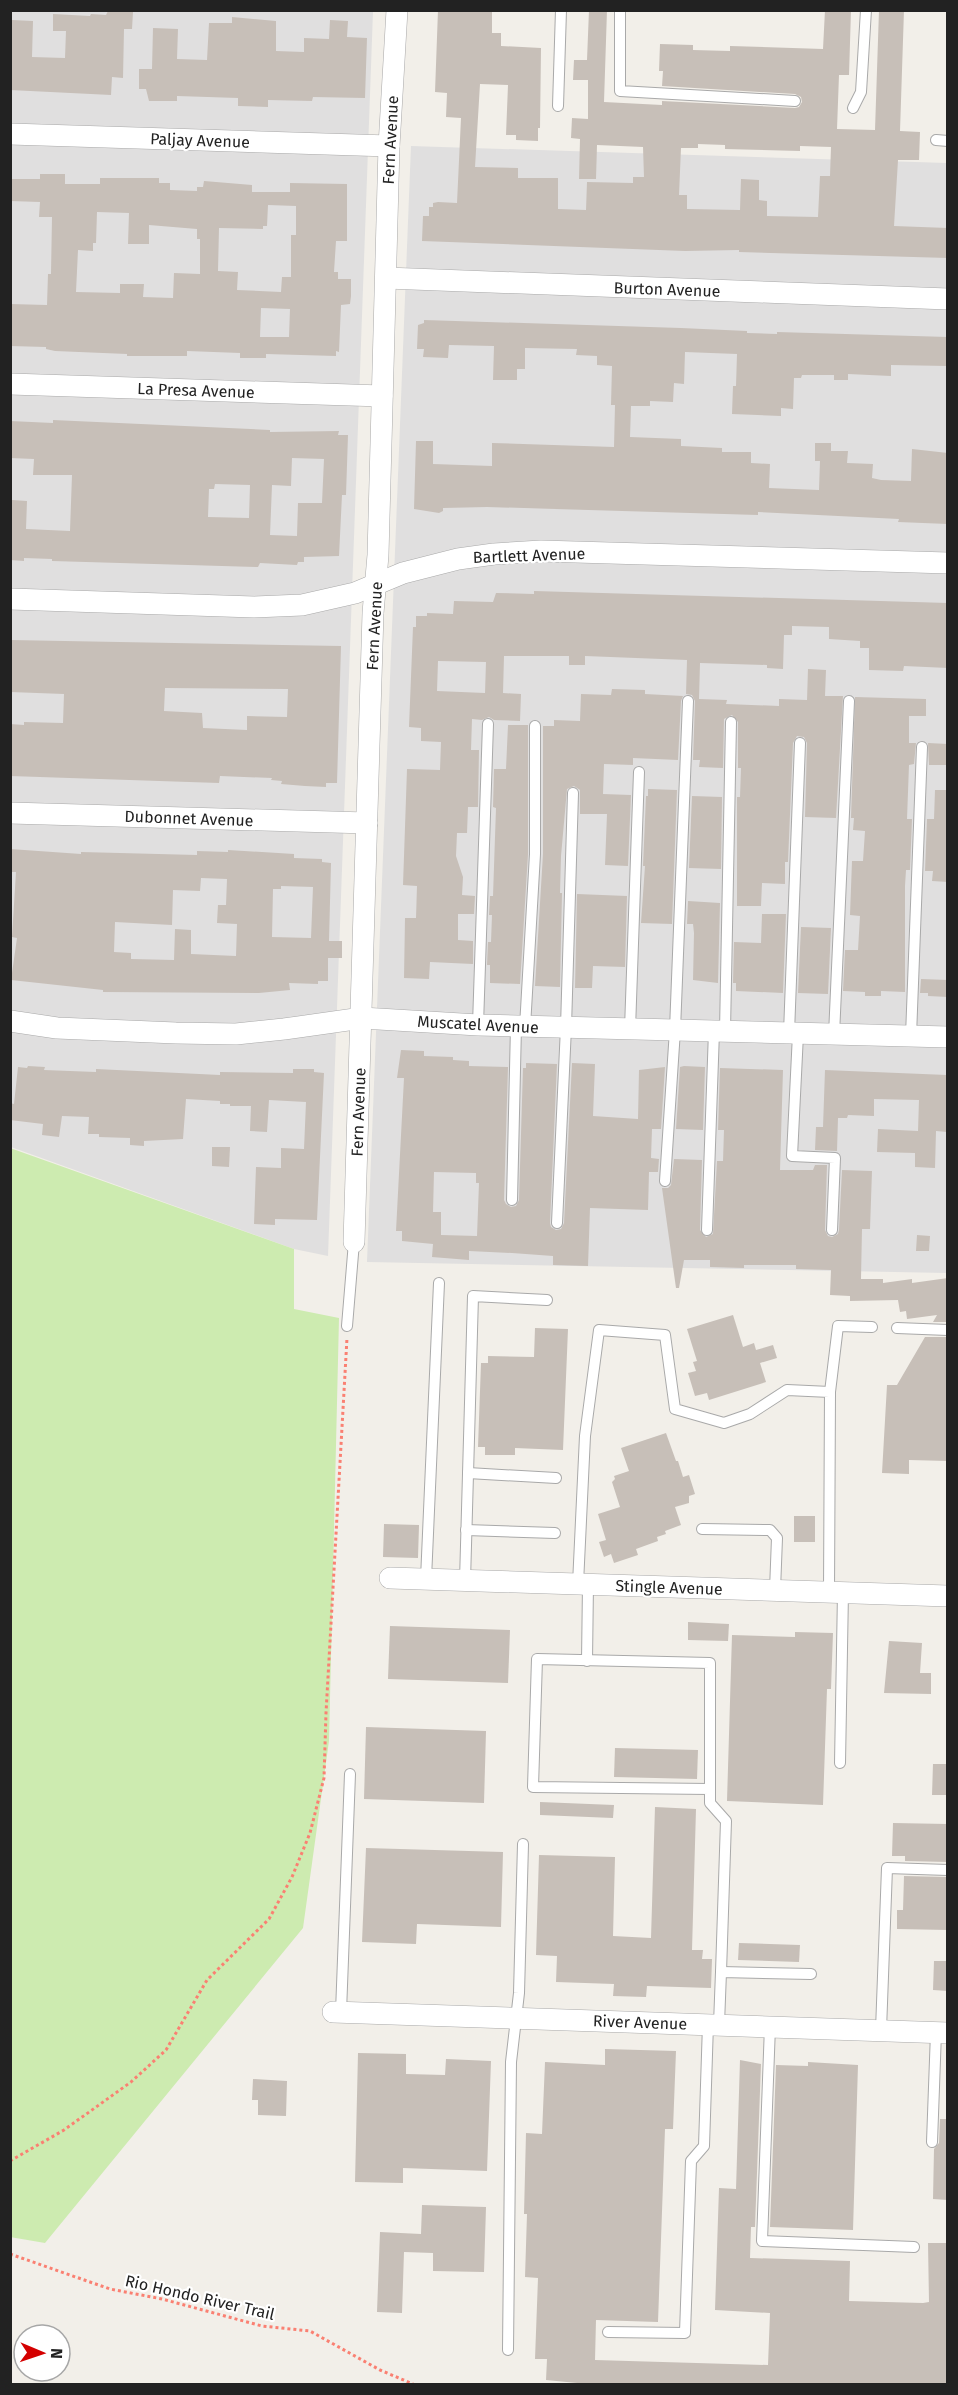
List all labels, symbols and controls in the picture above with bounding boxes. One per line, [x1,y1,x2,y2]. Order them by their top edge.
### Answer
street label: Fern Avenue [379,95,402,185]
street label: Paljay Avenue [150,129,250,152]
street label: Burton Avenue [613,278,721,301]
street label: La Presa Avenue [137,379,255,402]
street label: Bartlett Avenue [472,544,586,567]
street label: Fern Avenue [363,581,386,671]
street label: Dubonnet Avenue [124,807,254,830]
street label: Muscatel Avenue [417,1012,539,1037]
street label: Fern Avenue [347,1067,370,1157]
street label: Stingle Avenue [615,1576,723,1599]
street label: River Avenue [593,2011,687,2034]
street label: Rio Hondo River Trail [123,2271,277,2324]
north arrow [12,2323,72,2383]
text: N [47,2348,66,2359]

